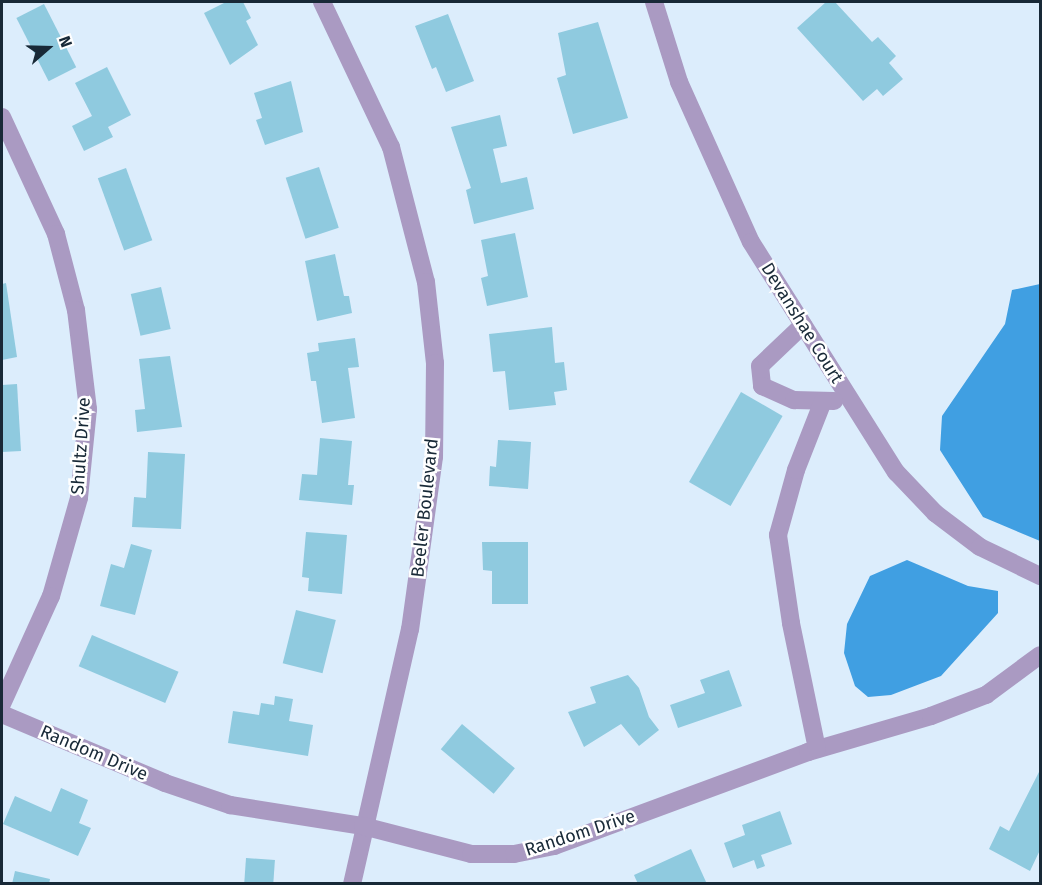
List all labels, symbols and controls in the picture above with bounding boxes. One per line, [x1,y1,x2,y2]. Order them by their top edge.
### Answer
north arrow [18,18,78,78]
text: N [55,33,76,50]
street label: Devanshae Court [756,259,848,387]
street label: Shultz Drive [67,397,95,495]
street label: Beeler Boulevard [407,437,443,579]
street label: Random Drive [37,721,151,785]
street label: Random Drive [522,805,638,861]

